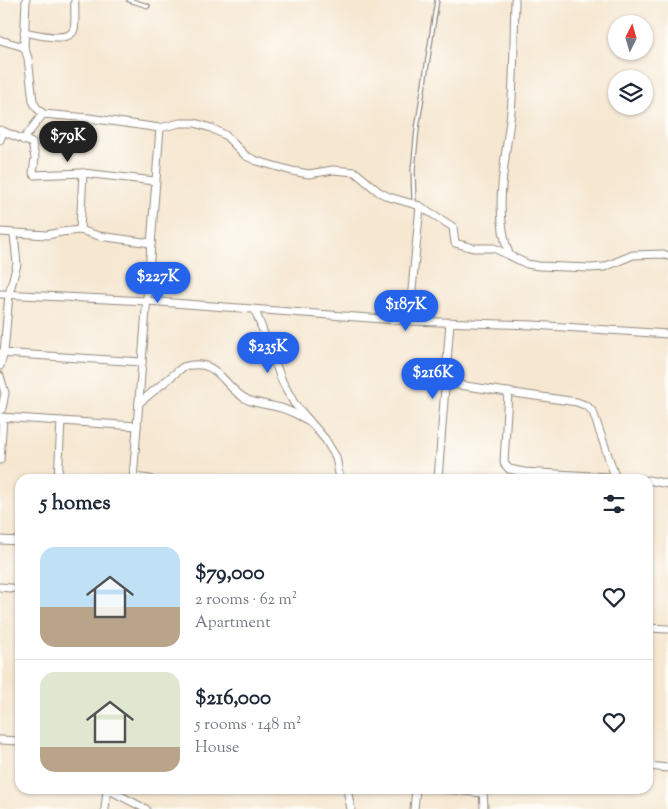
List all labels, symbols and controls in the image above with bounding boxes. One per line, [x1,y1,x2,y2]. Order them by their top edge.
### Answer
north arrow [608,15,652,60]
map controls [608,15,653,115]
button: layers [608,70,653,115]
pin: $79K [38,120,98,163]
text: $79K [50,125,86,148]
pin: $227K [123,262,193,304]
text: $227K [136,266,180,289]
pin: $187K [371,290,441,332]
text: $187K [385,294,427,317]
pin: $235K [233,332,303,374]
text: $235K [248,336,288,359]
pin: $216K [398,358,468,400]
text: $216K [413,362,454,385]
text: 5 homes [40,489,110,519]
icon: filters [600,490,628,518]
text: $79,000 [195,559,265,589]
icon: home [80,567,140,627]
icon: heart [600,583,628,611]
text: 2 rooms · 62 m² [195,589,297,612]
text: Apartment [195,612,271,635]
text: $216,000 [195,684,271,714]
icon: home [80,692,140,752]
icon: heart [600,708,628,736]
text: 5 rooms · 148 m² [195,714,301,737]
text: House [195,737,239,760]

